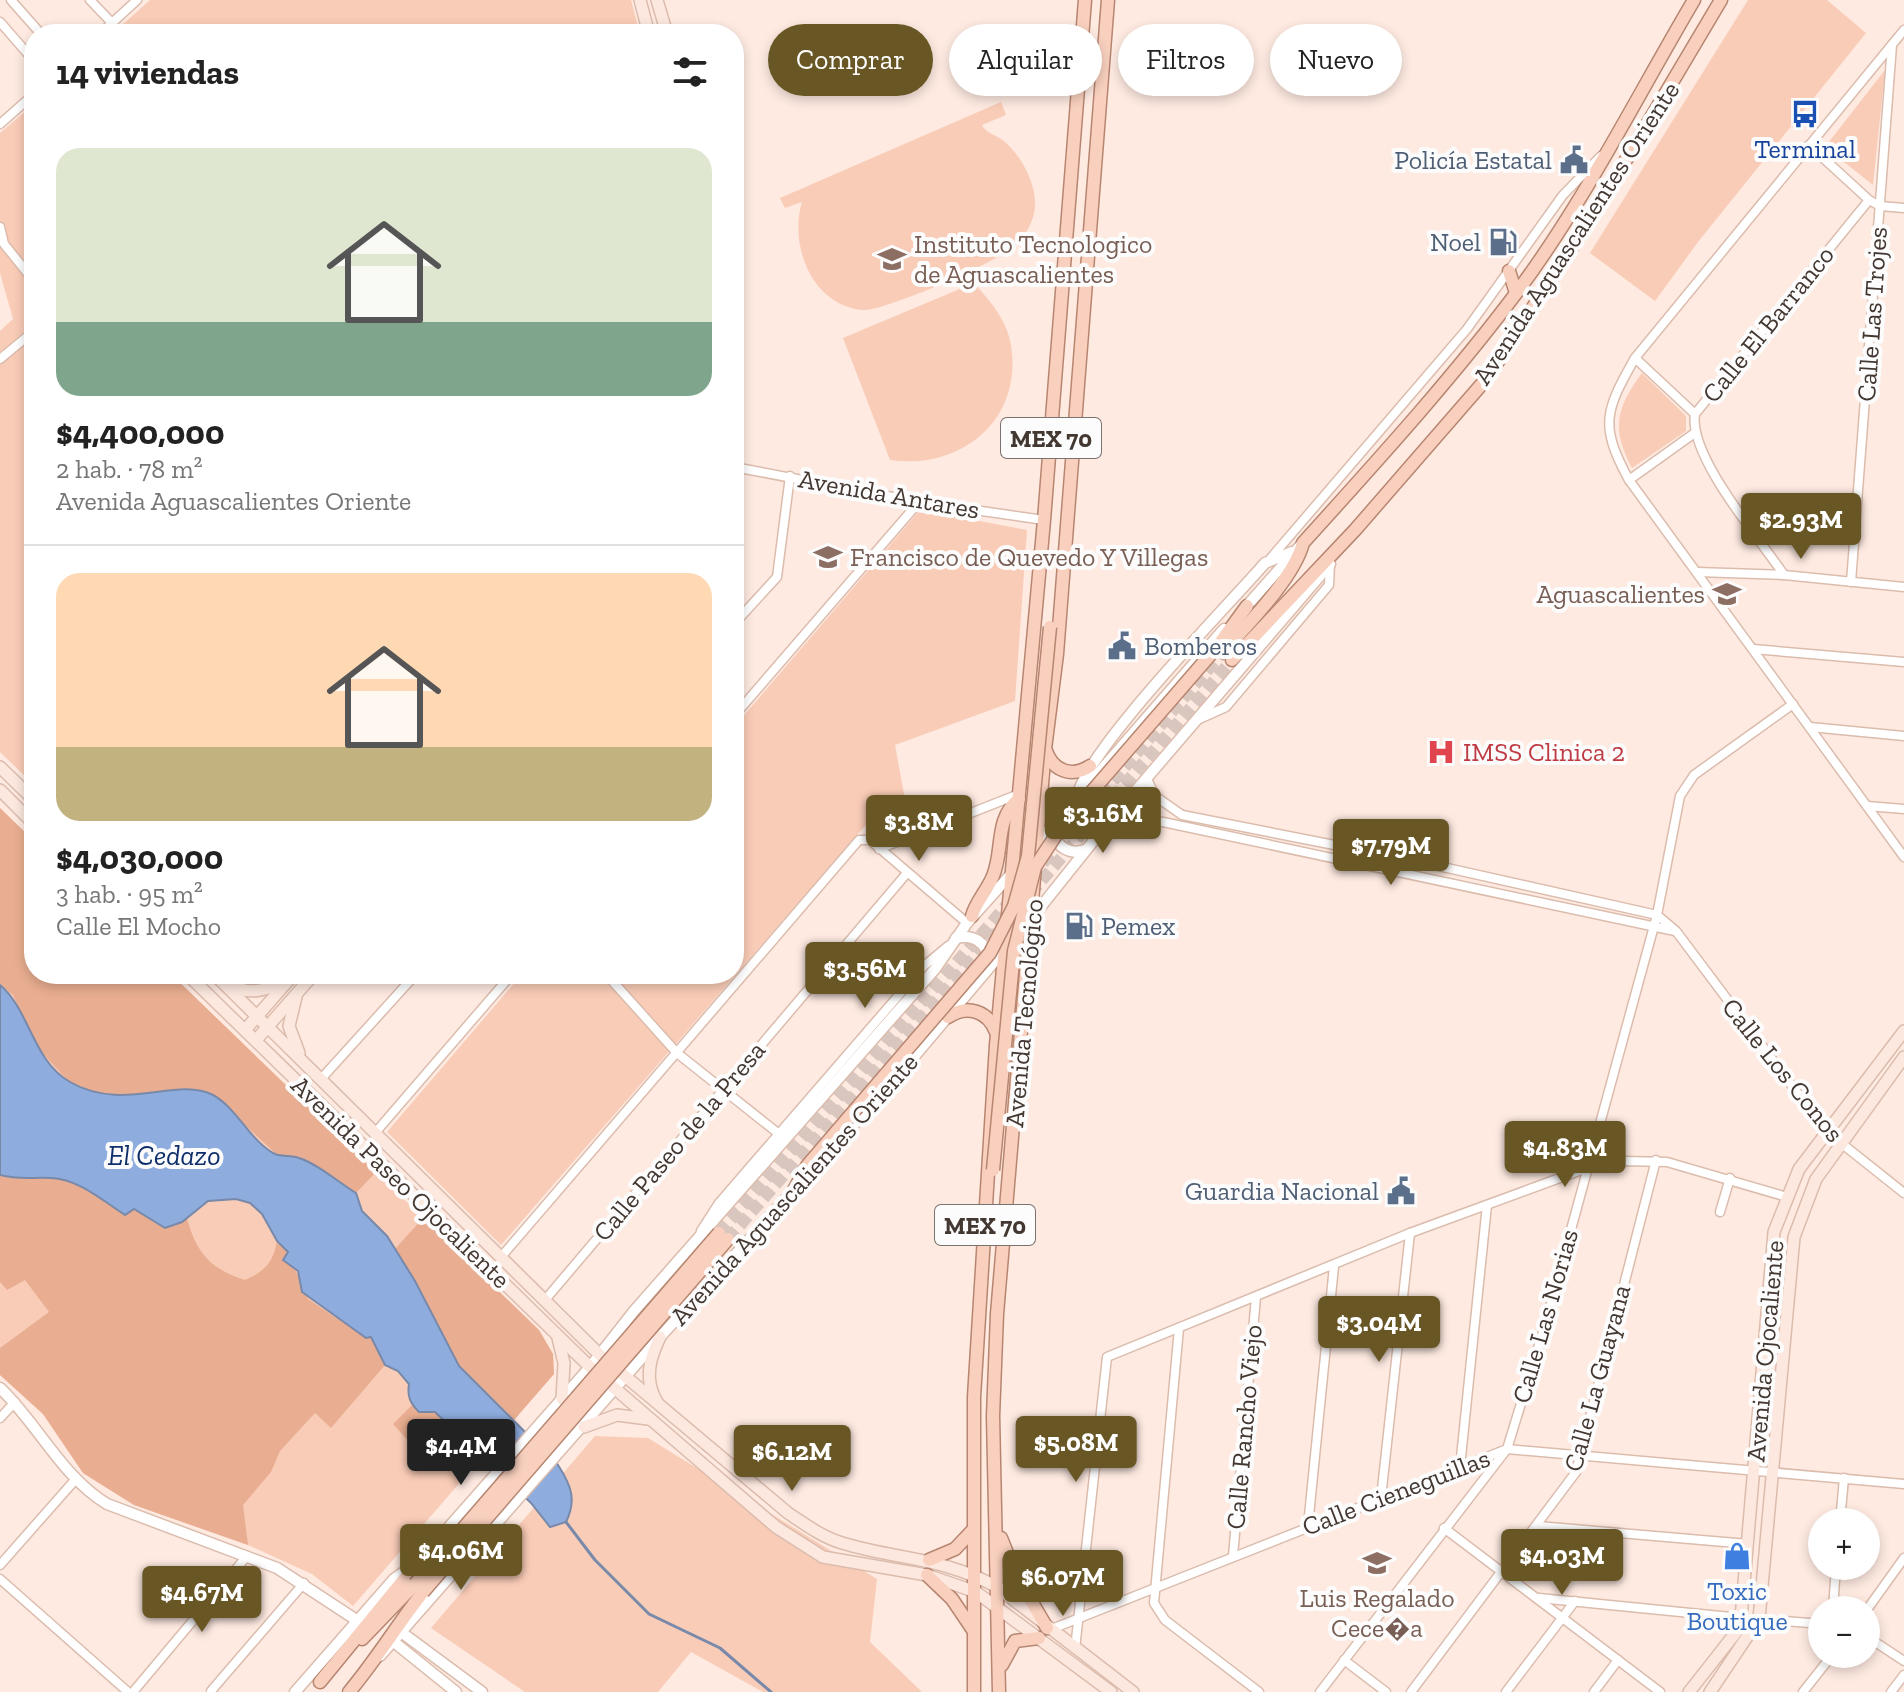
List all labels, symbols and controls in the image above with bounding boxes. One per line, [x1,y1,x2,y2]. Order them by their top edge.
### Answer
chip: Comprar [768,24,933,96]
chip: Alquilar [949,24,1102,96]
chip: Filtros [1118,24,1254,96]
chip: Nuevo [1270,24,1402,96]
icon: filters [668,50,712,94]
text: 14 viviendas [56,52,239,93]
street label: Avenida Aguascalientes Oriente [1466,75,1686,391]
bus stop icon: Terminal [1790,99,1820,129]
place label: Terminal [1754,133,1856,165]
place label: Policía Estatal [1394,144,1552,176]
public building icon: Policía Estatal [1559,145,1589,175]
icon: home [312,200,456,344]
place label: Noel [1430,226,1481,258]
street label: Calle Las Trojes [1850,226,1894,402]
fuel station icon: Noel [1488,227,1518,257]
place label: Instituto Tecnologico de Aguascalientes [914,228,1152,290]
street label: Calle El Barranco [1695,239,1841,409]
school or university icon: Instituto Tecnologico de Aguascalientes [877,244,907,274]
text: $4,400,000 [56,412,224,453]
road number: MEX 70 [1001,418,1101,458]
text: 2 hab. · 78 m² [56,453,203,485]
street label: Avenida Antares [796,462,982,526]
text: Avenida Aguascalientes Oriente [56,485,411,517]
pin: $2.93M [1736,493,1866,561]
text: $2.93M [1759,503,1843,535]
place label: Francisco de Quevedo Y Villegas [850,541,1208,573]
school or university icon: Francisco de Quevedo Y Villegas [813,542,843,572]
place label: Aguascalientes [1537,578,1705,610]
school or university icon: Aguascalientes [1712,579,1742,609]
icon: home [312,625,456,769]
place label: Bomberos [1144,630,1257,662]
public building icon: Bomberos [1107,631,1137,661]
place label: IMSS Clinica 2 [1463,736,1625,768]
hospital icon: IMSS Clinica 2 [1426,737,1456,767]
pin: $3.16M [1038,787,1168,855]
pin: $3.8M [863,795,975,863]
text: $3.16M [1063,797,1143,829]
text: $3.8M [884,805,954,837]
pin: $7.79M [1326,819,1456,887]
text: $7.79M [1351,829,1431,861]
text: $4,030,000 [56,837,223,878]
text: 3 hab. · 95 m² [56,878,203,910]
street label: Avenida Tecnológico [998,897,1050,1129]
text: Calle El Mocho [56,910,221,942]
place label: Pemex [1101,910,1175,942]
fuel station icon: Pemex [1064,911,1094,941]
pin: $3.56M [800,942,930,1010]
text: $3.56M [823,952,907,984]
street label: Calle Los Conos [1715,992,1851,1148]
street label: Calle Paseo de la Presa [586,1034,772,1248]
street label: Avenida Aguascalientes Oriente [663,1046,925,1332]
street label: Avenida Paseo Ojocaliente [285,1069,517,1295]
pin: $4.83M [1500,1121,1630,1189]
text: $4.83M [1523,1131,1607,1163]
water label: El Cedazo [107,1139,221,1172]
place label: Guardia Nacional [1185,1175,1379,1207]
public building icon: Guardia Nacional [1386,1176,1416,1206]
road number: MEX 70 [935,1205,1035,1245]
street label: Calle Las Norias [1505,1225,1585,1407]
street label: Avenida Ojocaliente [1739,1239,1791,1463]
street label: Calle La Guayana [1557,1281,1637,1475]
pin: $3.04M [1314,1296,1444,1364]
text: $3.04M [1336,1306,1422,1338]
street label: Calle Rancho Viejo [1219,1323,1269,1531]
pin: $5.08M [1011,1416,1141,1484]
pin: $4.4M [405,1419,517,1487]
pin: $6.12M [727,1425,857,1493]
text: $5.08M [1034,1426,1118,1458]
text: $4.4M [425,1429,497,1461]
text: $6.12M [752,1435,832,1467]
street label: Calle Cieneguillas [1298,1441,1494,1543]
map controls [1808,1508,1880,1668]
button: + [1808,1508,1880,1580]
pin: $4.06M [396,1524,526,1592]
pin: $4.03M [1497,1529,1627,1597]
text: $4.06M [418,1534,504,1566]
text: $4.03M [1519,1539,1605,1571]
shop icon: Toxic Boutique [1722,1541,1752,1571]
school or university icon: Luis Regalado Cece�a [1362,1548,1392,1578]
pin: $6.07M [998,1550,1128,1618]
text: $6.07M [1021,1560,1105,1592]
pin: $4.67M [137,1566,267,1634]
place label: Toxic Boutique [1686,1575,1788,1637]
text: $4.67M [160,1576,244,1608]
place label: Luis Regalado Cece�a [1300,1582,1454,1644]
button: − [1808,1596,1880,1668]

